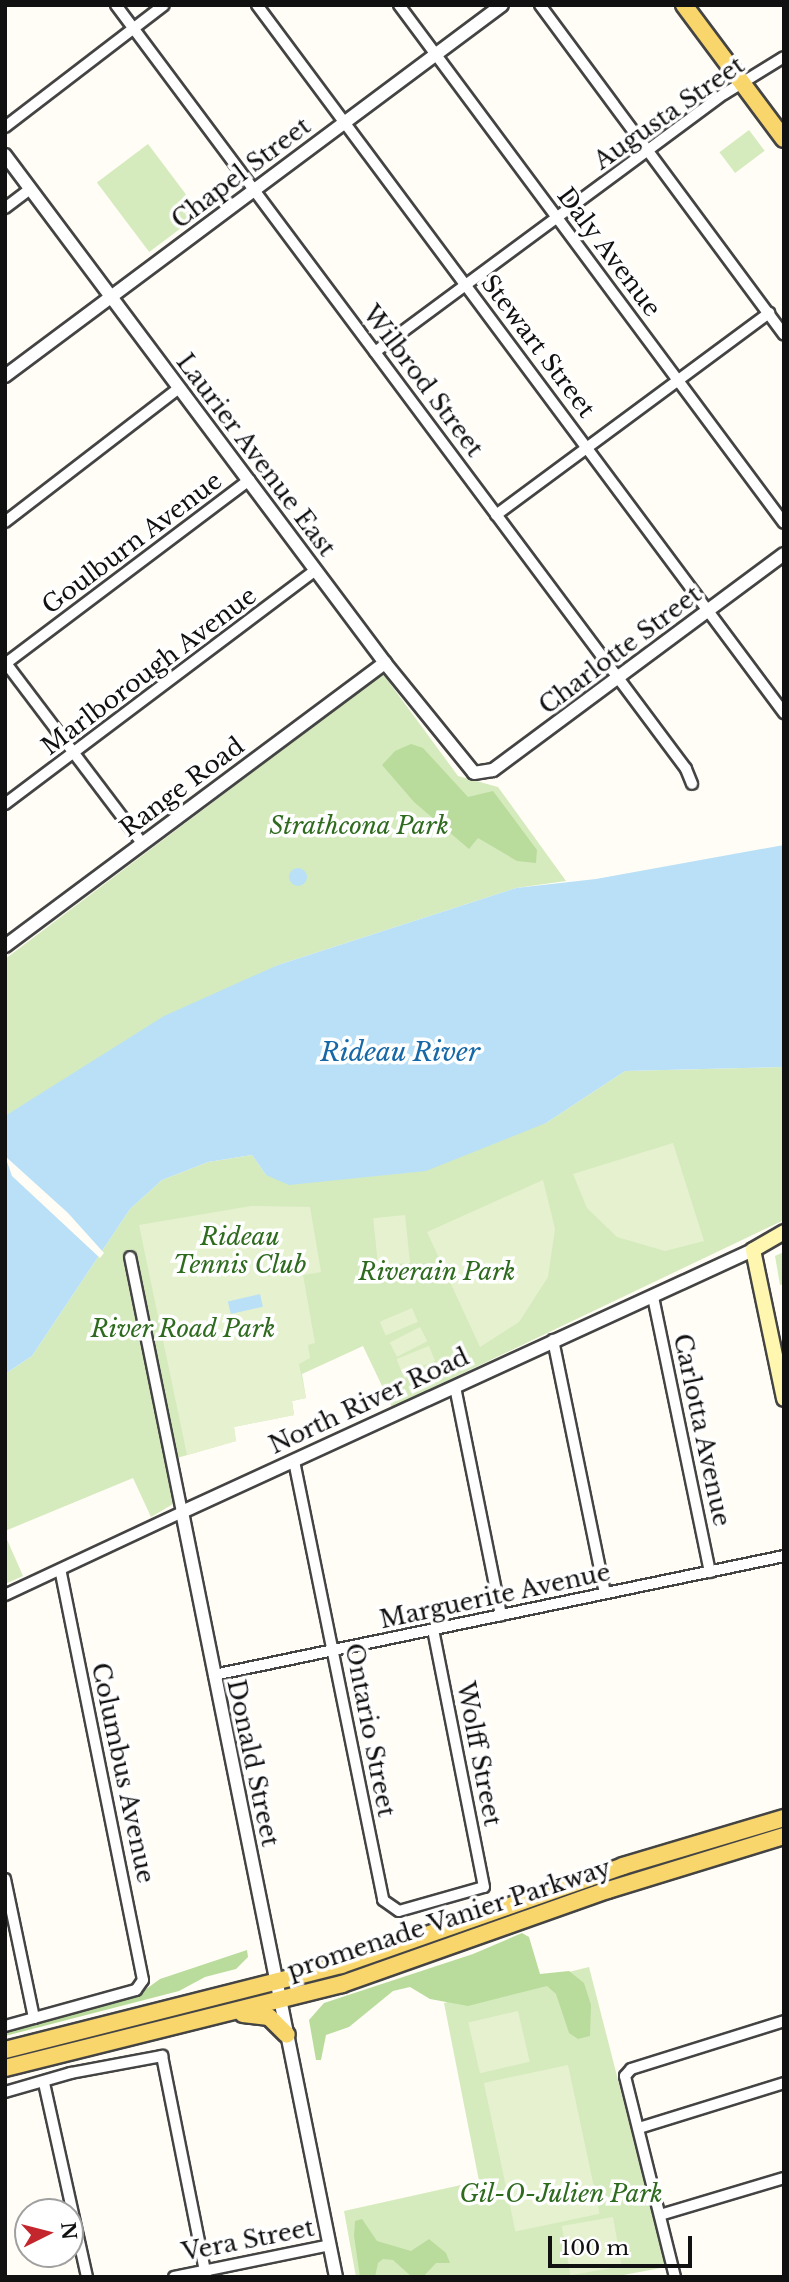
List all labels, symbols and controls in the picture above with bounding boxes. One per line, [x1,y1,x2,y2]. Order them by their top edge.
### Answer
street label: Augusta Street [588,50,750,176]
street label: Chapel Street [166,112,316,234]
street label: Daly Avenue [551,181,667,323]
street label: Stewart Street [475,269,601,423]
street label: Wilbrod Street [357,300,489,462]
street label: Laurier Avenue East [170,347,342,563]
street label: Goulburn Avenue [36,466,228,620]
street label: Charlotte Street [533,580,707,720]
street label: Marlborough Avenue [36,581,262,761]
street label: Range Road [114,731,250,843]
park label: Strathcona Park [269,812,449,840]
water label: Rideau River [320,1037,480,1069]
park label: Rideau Tennis Club [173,1223,307,1279]
park label: Riverain Park [358,1258,516,1286]
park label: River Road Park [90,1315,276,1343]
street label: Carlotta Avenue [667,1331,737,1529]
street label: North River Road [264,1342,474,1460]
street label: Marguerite Avenue [377,1557,613,1635]
street label: Ontario Street [339,1641,401,1819]
street label: Columbus Avenue [85,1660,161,1886]
street label: Donald Street [221,1677,285,1849]
street label: Wolff Street [451,1679,507,1829]
street label: promenade Vanier Parkway [283,1853,615,1985]
park label: Gil-O-Julien Park [459,2180,663,2208]
north arrow [14,2198,84,2268]
street label: Vera Street [179,2213,317,2267]
text: N [56,2221,81,2241]
scale bar [551,2222,694,2266]
text: 100 m [561,2235,629,2261]

